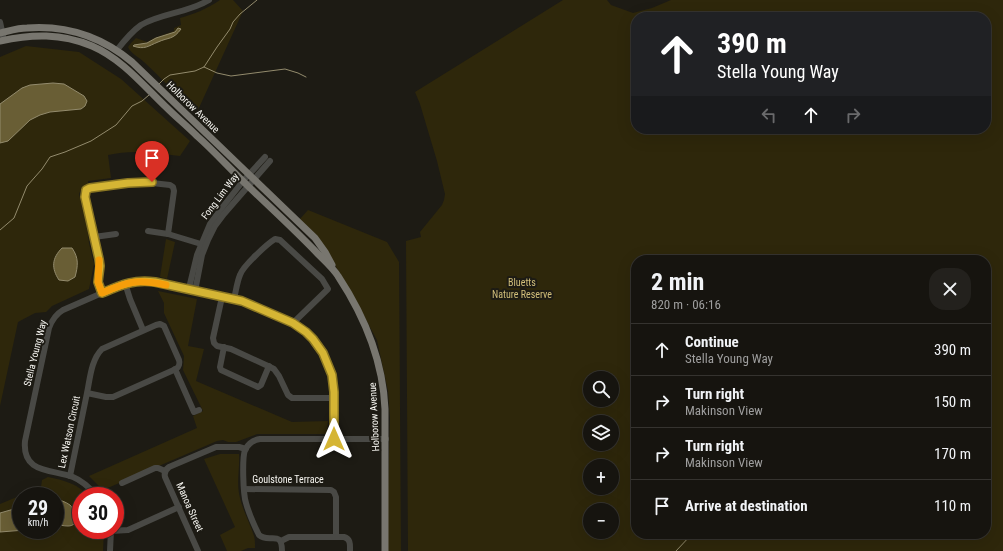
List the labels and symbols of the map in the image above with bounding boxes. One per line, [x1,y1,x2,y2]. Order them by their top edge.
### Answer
street label: Holborow Avenue [164,79,222,135]
pin [135,141,169,182]
street label: Fong Lim Way [199,171,241,221]
park label: Bluetts Nature Reserve [492,277,552,300]
street label: Stella Young Way [21,319,49,387]
street label: Holborow Avenue [367,382,381,452]
street label: Lex Watson Circuit [56,395,82,469]
position arrow [313,418,355,460]
street label: Goulstone Terrace [252,474,324,485]
street label: Manoa Street [174,481,206,533]
speed limit sign: 30 [72,487,124,539]

